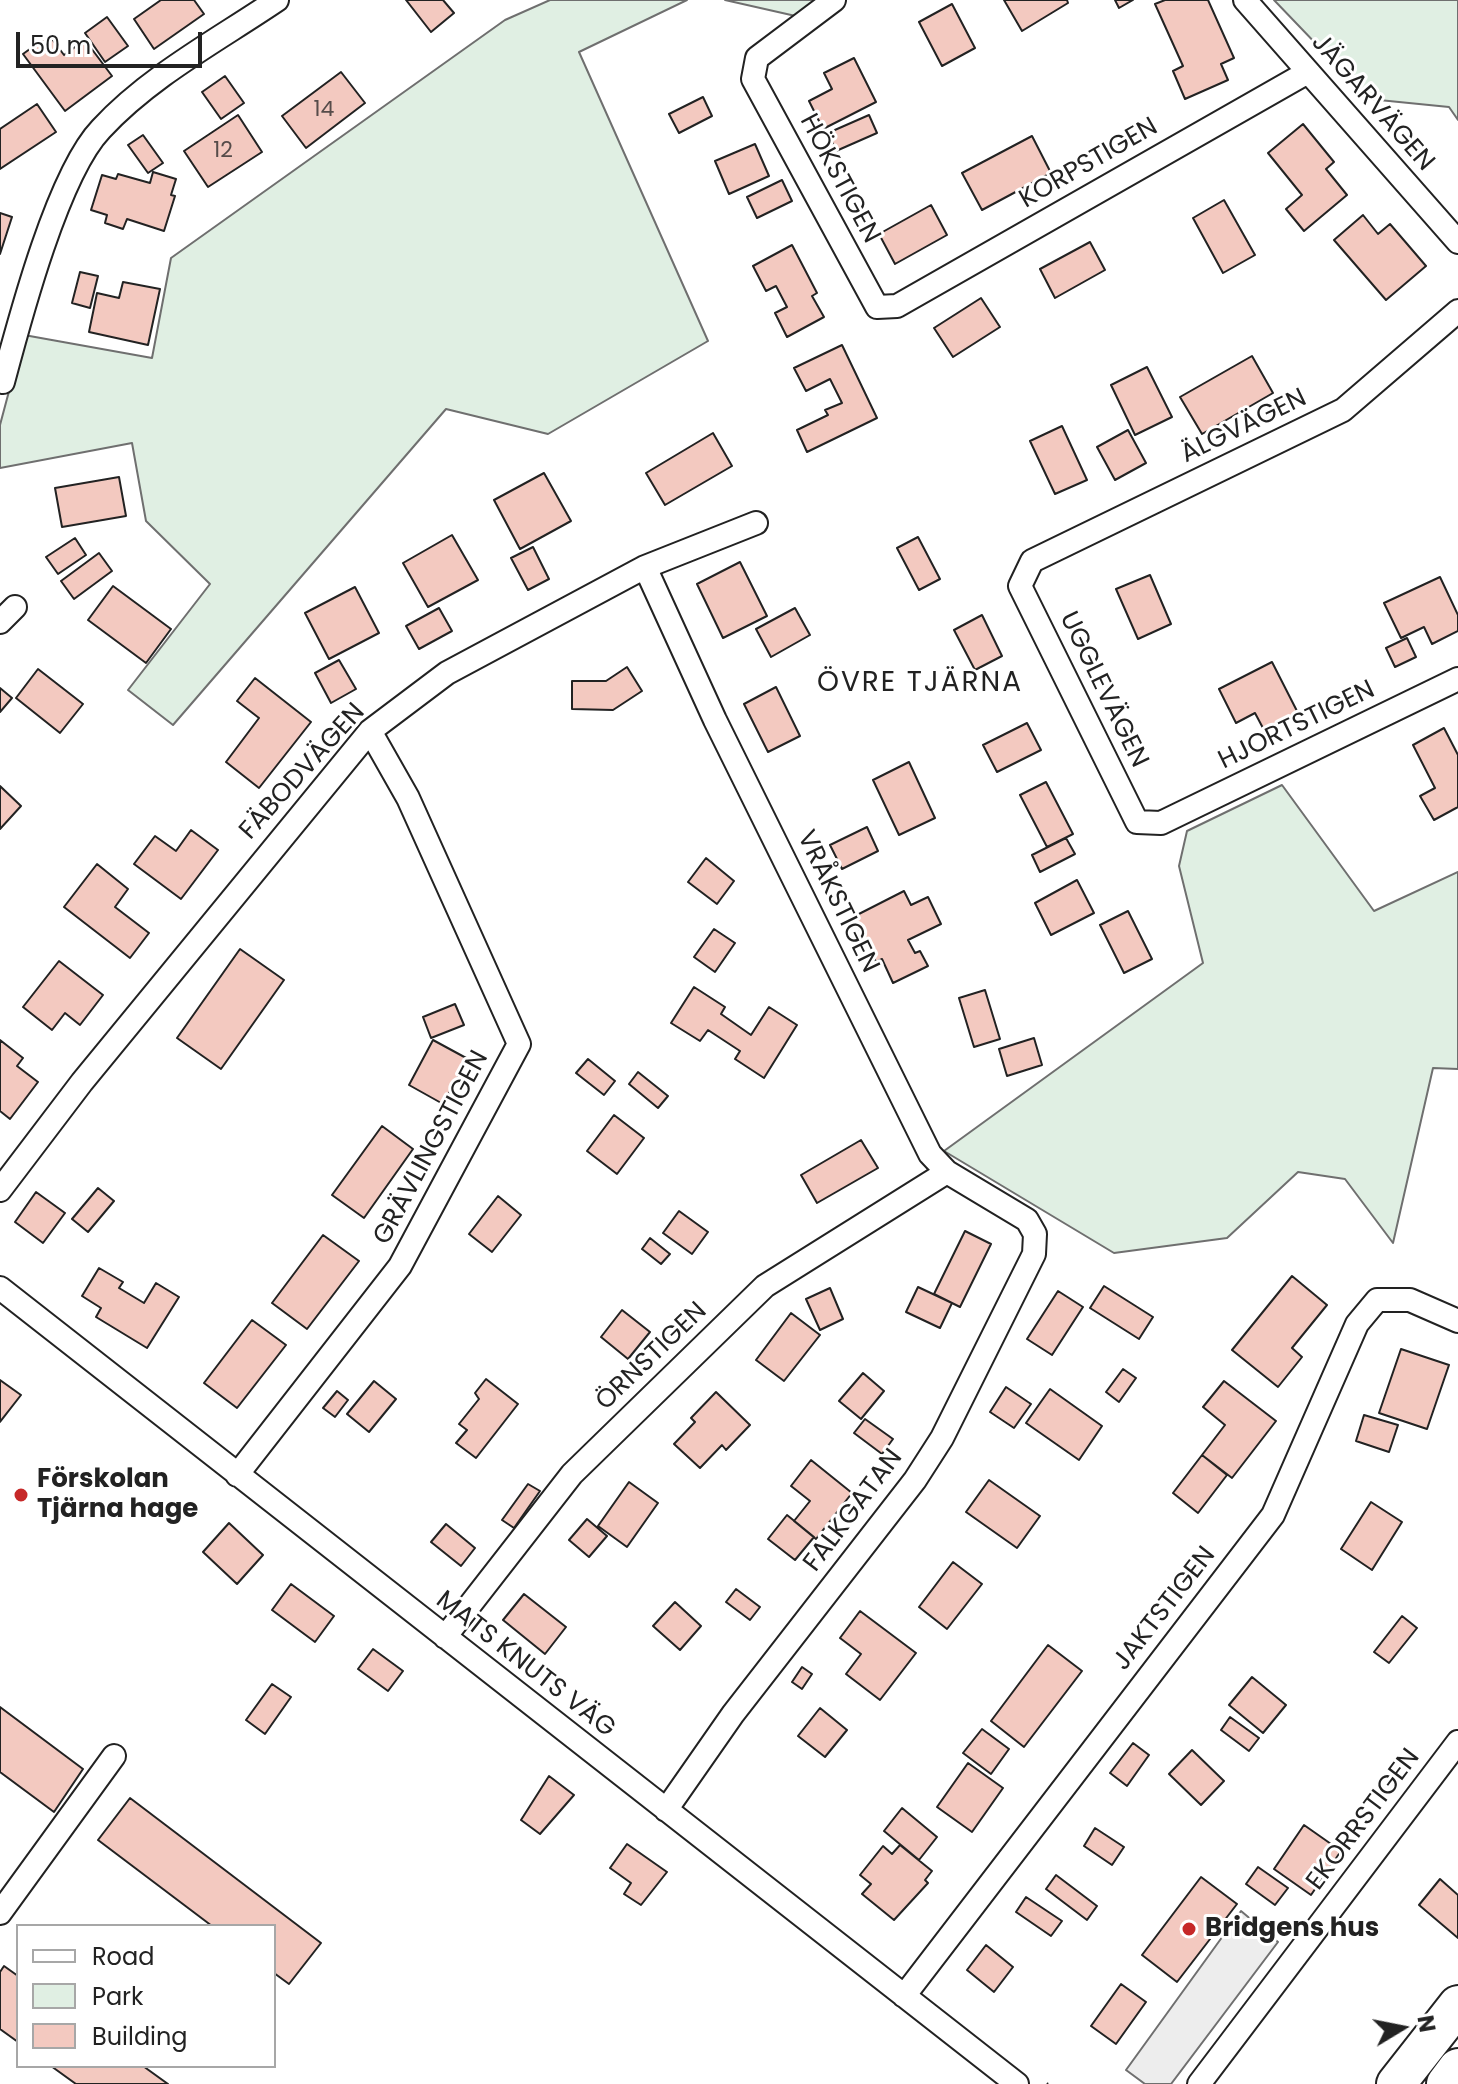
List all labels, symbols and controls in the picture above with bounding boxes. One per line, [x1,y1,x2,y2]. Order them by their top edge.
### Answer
scale bar [20,16,206,66]
street label: JÄGARVÄGEN [1304,28,1440,178]
text: 50 m [30,29,91,62]
house number: 14 [314,97,334,123]
street label: HÖKSTIGEN [792,109,886,249]
street label: KORPSTIGEN [1014,112,1164,216]
house number: 12 [213,138,233,164]
street label: ÄLGVÄGEN [1176,383,1312,471]
street label: UGGLEVÄGEN [1052,607,1154,773]
district label: ÖVRE TJÄRNA [817,667,1023,701]
street label: HJORTSTIGEN [1214,675,1380,777]
street label: FÄBODVÄGEN [234,698,372,846]
street label: VRÅKSTIGEN [789,826,885,978]
street label: GRÄVLINGSTIGEN [368,1046,496,1250]
street label: ÖRNSTIGEN [590,1296,714,1418]
street label: FALKGATAN [798,1444,910,1578]
place label: Förskolan Tjärna hage [37,1464,198,1526]
marker: Förskolan Tjärna hage [12,1486,30,1504]
street label: JAKTSTIGEN [1107,1541,1223,1677]
street label: MATS KNUTS VÄG [429,1585,621,1745]
street label: EKORRSTIGEN [1301,1743,1427,1897]
place label: Bridgens hus [1205,1913,1379,1945]
marker: Bridgens hus [1180,1920,1198,1938]
legend [16,1924,276,2068]
text: Road [92,1940,154,1973]
text: Park [92,1980,143,2013]
north arrow [1362,1988,1442,2068]
text: N [1409,2013,1443,2035]
text: Building [92,2020,188,2053]

